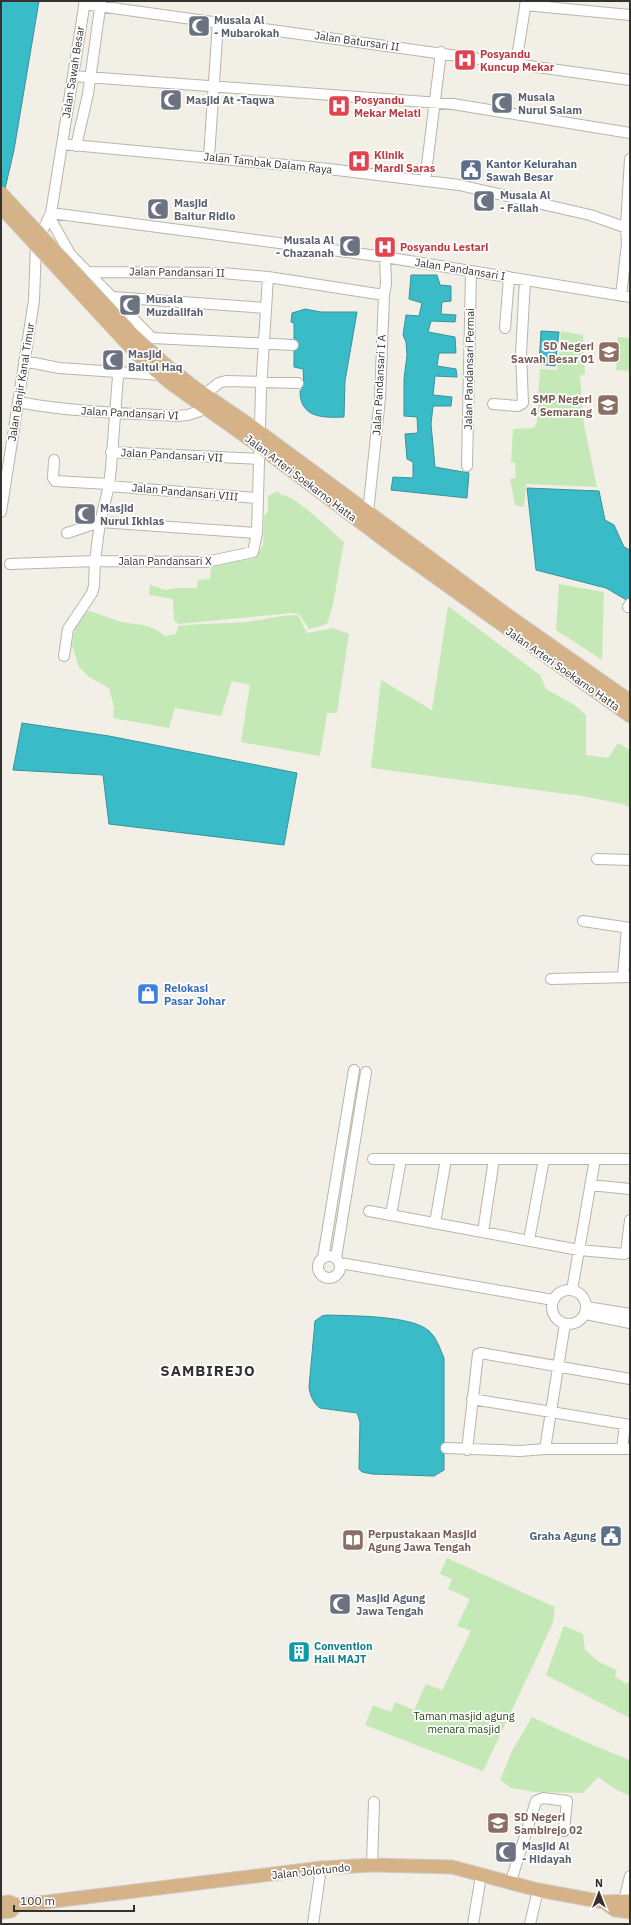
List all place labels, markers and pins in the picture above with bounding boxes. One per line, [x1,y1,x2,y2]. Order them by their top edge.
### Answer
mosque icon: Musala Al - Mubarokah [186,13,212,39]
place label: Musala Al - Mubarokah [214,13,279,40]
hospital icon: Posyandu Kuncup Mekar [452,47,478,73]
place label: Posyandu Kuncup Mekar [480,47,555,74]
mosque icon: Masjid At -Taqwa [158,87,184,113]
mosque icon: Musala Nurul Salam [489,90,515,116]
place label: Musala Nurul Salam [518,90,582,117]
place label: Masjid At -Taqwa [186,93,274,107]
hospital icon: Posyandu Mekar Melati [326,93,352,119]
place label: Posyandu Mekar Melati [354,93,421,120]
hospital icon: Klinik Mardi Saras [346,148,372,174]
place label: Klinik Mardi Saras [374,148,436,175]
public building icon: Kantor Kelurahan Sawah Besar [458,157,484,183]
place label: Kantor Kelurahan Sawah Besar [486,157,577,184]
mosque icon: Musala Al - Fallah [471,188,497,214]
place label: Musala Al - Fallah [500,188,551,215]
mosque icon: Masjid Baitur Ridlo [145,196,171,222]
place label: Masjid Baitur Ridlo [174,196,235,223]
place label: Musala Al - Chazanah [276,233,335,260]
mosque icon: Musala Al - Chazanah [337,233,363,259]
hospital icon: Posyandu Lestari [372,234,398,260]
place label: Posyandu Lestari [400,240,488,254]
mosque icon: Musala Muzdalifah [117,292,143,318]
place label: Musala Muzdalifah [146,292,203,319]
place label: SD Negeri Sawah Besar 01 [511,339,594,366]
school or university icon: SD Negeri Sawah Besar 01 [596,339,622,365]
mosque icon: Masjid Baitul Haq [100,347,126,373]
place label: Masjid Baitul Haq [128,347,182,374]
place label: SMP Negeri 4 Semarang [530,392,593,419]
school or university icon: SMP Negeri 4 Semarang [595,392,621,418]
mosque icon: Masjid Nurul Ikhlas [72,501,98,527]
place label: Masjid Nurul Ikhlas [100,501,165,528]
shop icon: Relokasi Pasar Johar [135,981,161,1007]
place label: Relokasi Pasar Johar [164,981,226,1008]
public building icon: Graha Agung [598,1523,624,1549]
library icon: Perpustakaan Masjid Agung Jawa Tengah [340,1527,366,1553]
place label: Perpustakaan Masjid Agung Jawa Tengah [368,1527,477,1554]
place label: Graha Agung [529,1529,597,1543]
mosque icon: Masjid Agung Jawa Tengah [327,1591,353,1617]
place label: Masjid Agung Jawa Tengah [356,1591,426,1618]
building icon: Convention Hall MAJT [286,1639,312,1665]
place label: Convention Hall MAJT [314,1639,373,1666]
school or university icon: SD Negeri Sambirejo 02 [485,1810,511,1836]
place label: SD Negeri Sambirejo 02 [514,1810,583,1837]
mosque icon: Masjid Al - Hidayah [493,1839,519,1865]
place label: Masjid Al - Hidayah [522,1839,572,1866]

